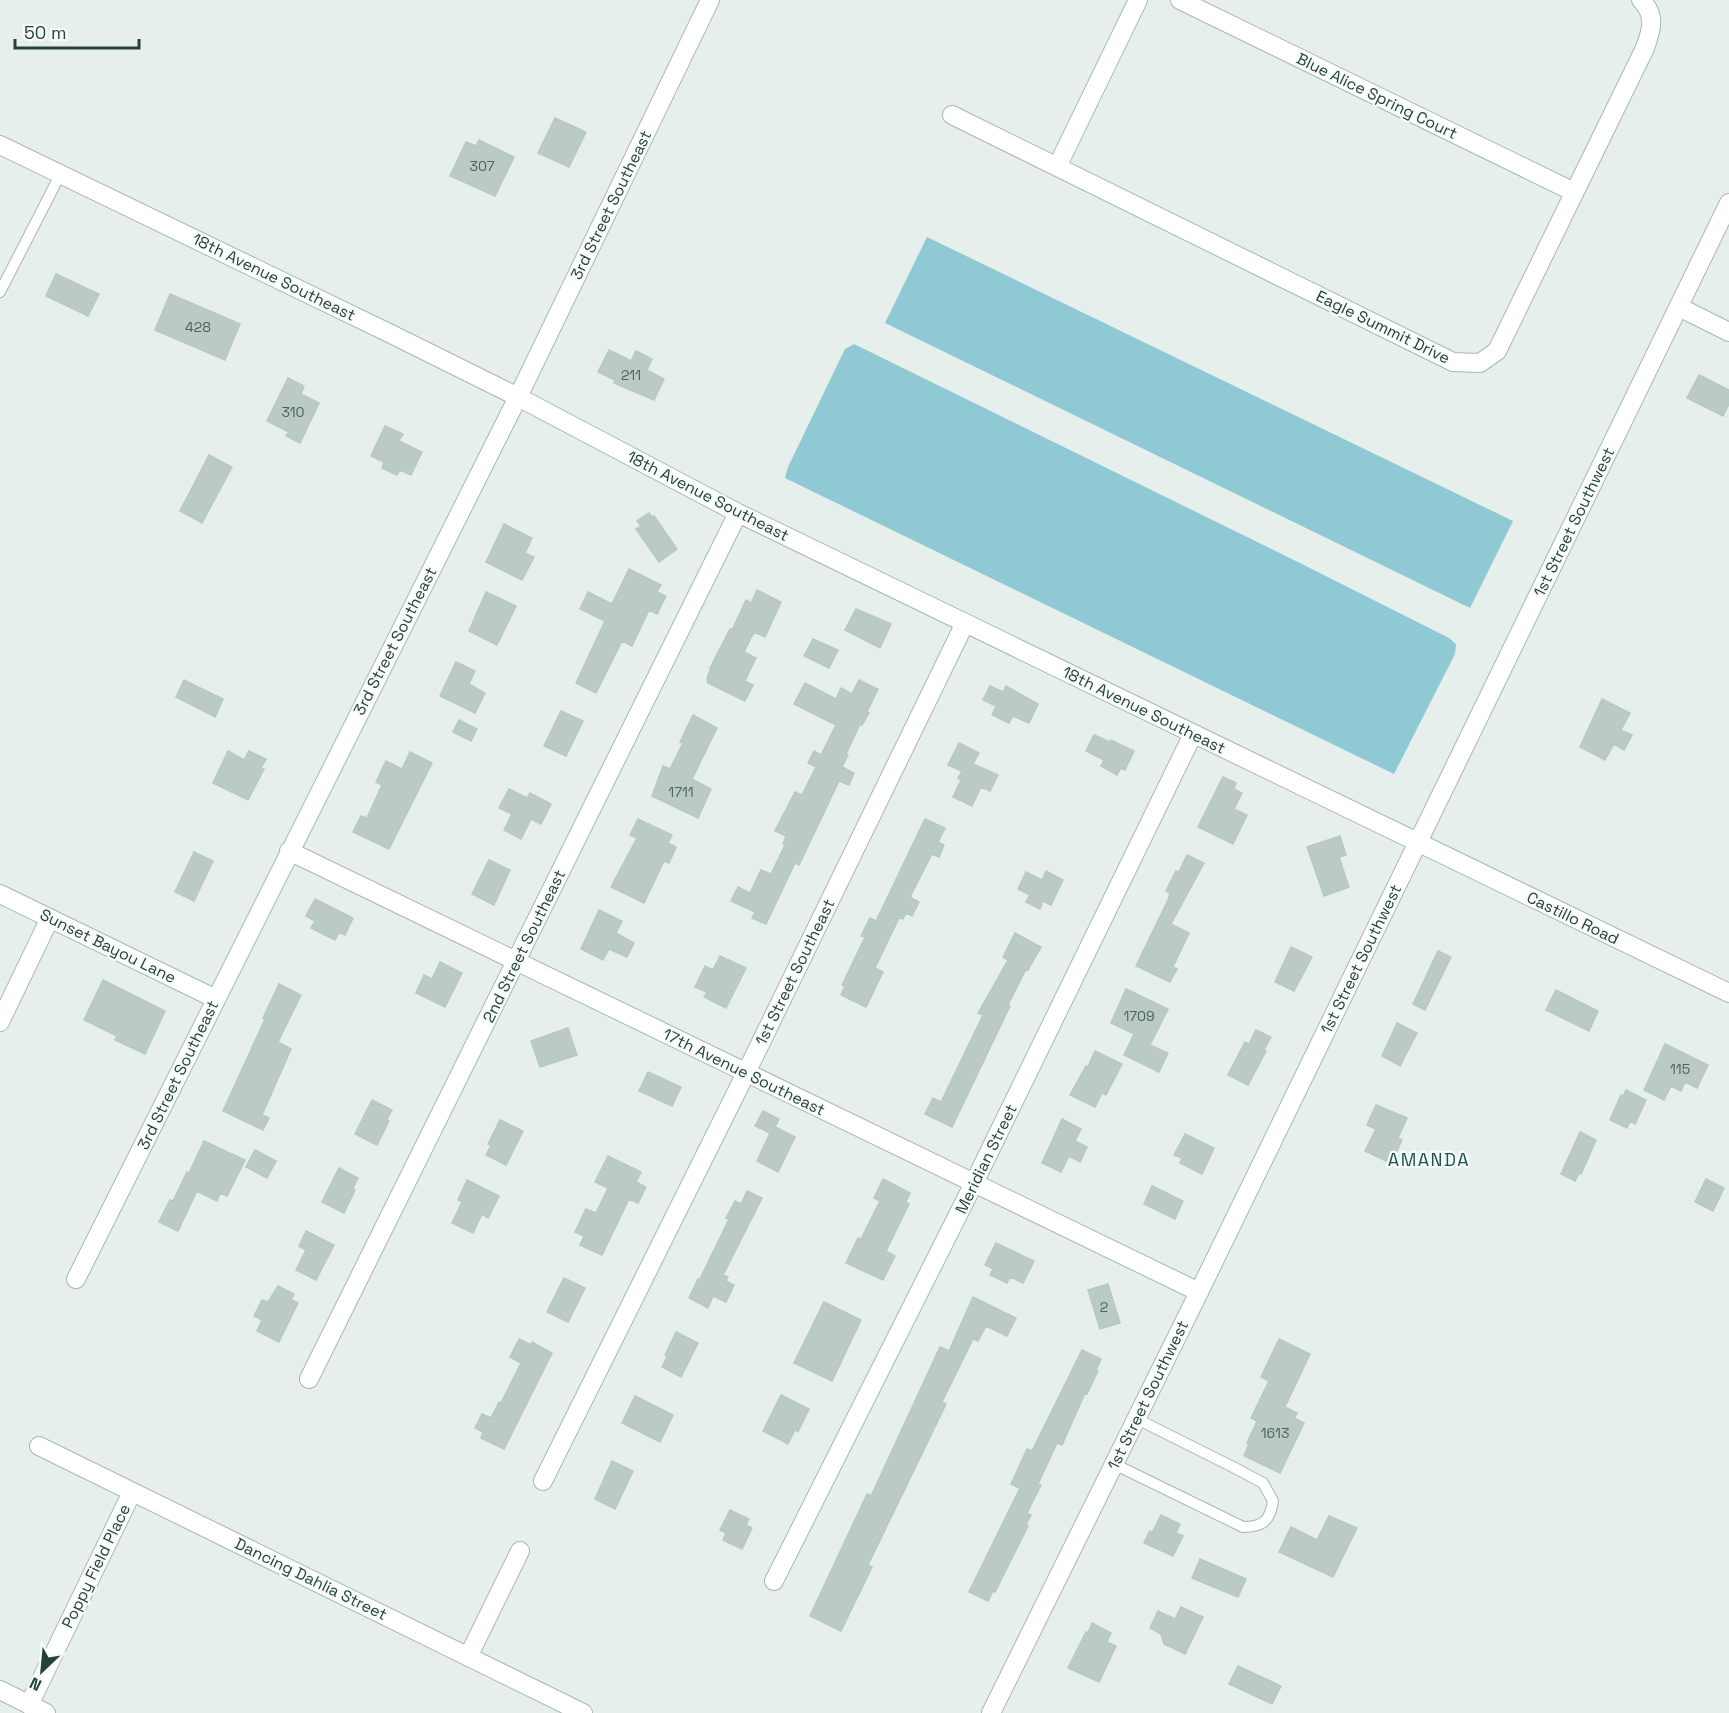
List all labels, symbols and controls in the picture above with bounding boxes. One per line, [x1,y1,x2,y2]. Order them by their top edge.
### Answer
scale bar [15,12,140,50]
text: 50 m [24,21,66,44]
street label: Blue Alice Spring Court [1293,48,1461,144]
street label: 3rd Street Southeast [566,127,656,283]
house number: 307 [469,157,495,175]
street label: 18th Avenue Southeast [189,228,359,326]
street label: Eagle Summit Drive [1313,285,1453,369]
house number: 428 [185,318,211,336]
house number: 211 [621,366,641,384]
house number: 310 [281,403,305,421]
street label: 1st Street Southwest [1529,444,1619,600]
street label: 18th Avenue Southeast [623,446,793,546]
street label: 3rd Street Southeast [348,563,442,719]
street label: 18th Avenue Southeast [1059,661,1229,759]
house number: 1711 [668,783,694,801]
street label: 2nd Street Southeast [478,866,570,1026]
street label: 1st Street Southwest [1316,881,1406,1037]
street label: Castillo Road [1523,887,1623,949]
street label: 1st Street Southeast [750,895,840,1049]
street label: Sunset Bayou Lane [37,904,179,988]
street label: 3rd Street Southeast [133,997,223,1153]
house number: 1709 [1123,1007,1155,1025]
street label: 17th Avenue Southeast [659,1023,829,1121]
house number: 115 [1670,1060,1690,1078]
street label: Meridian Street [950,1101,1022,1217]
district label: AMANDA [1388,1148,1470,1171]
house number: 2 [1100,1298,1108,1316]
street label: 1st Street Southwest [1103,1317,1193,1473]
house number: 1613 [1261,1424,1289,1442]
street label: Poppy Field Place [57,1500,135,1632]
street label: Dancing Dahlia Street [231,1533,391,1625]
north arrow [12,1641,72,1701]
text: N [26,1672,45,1696]

